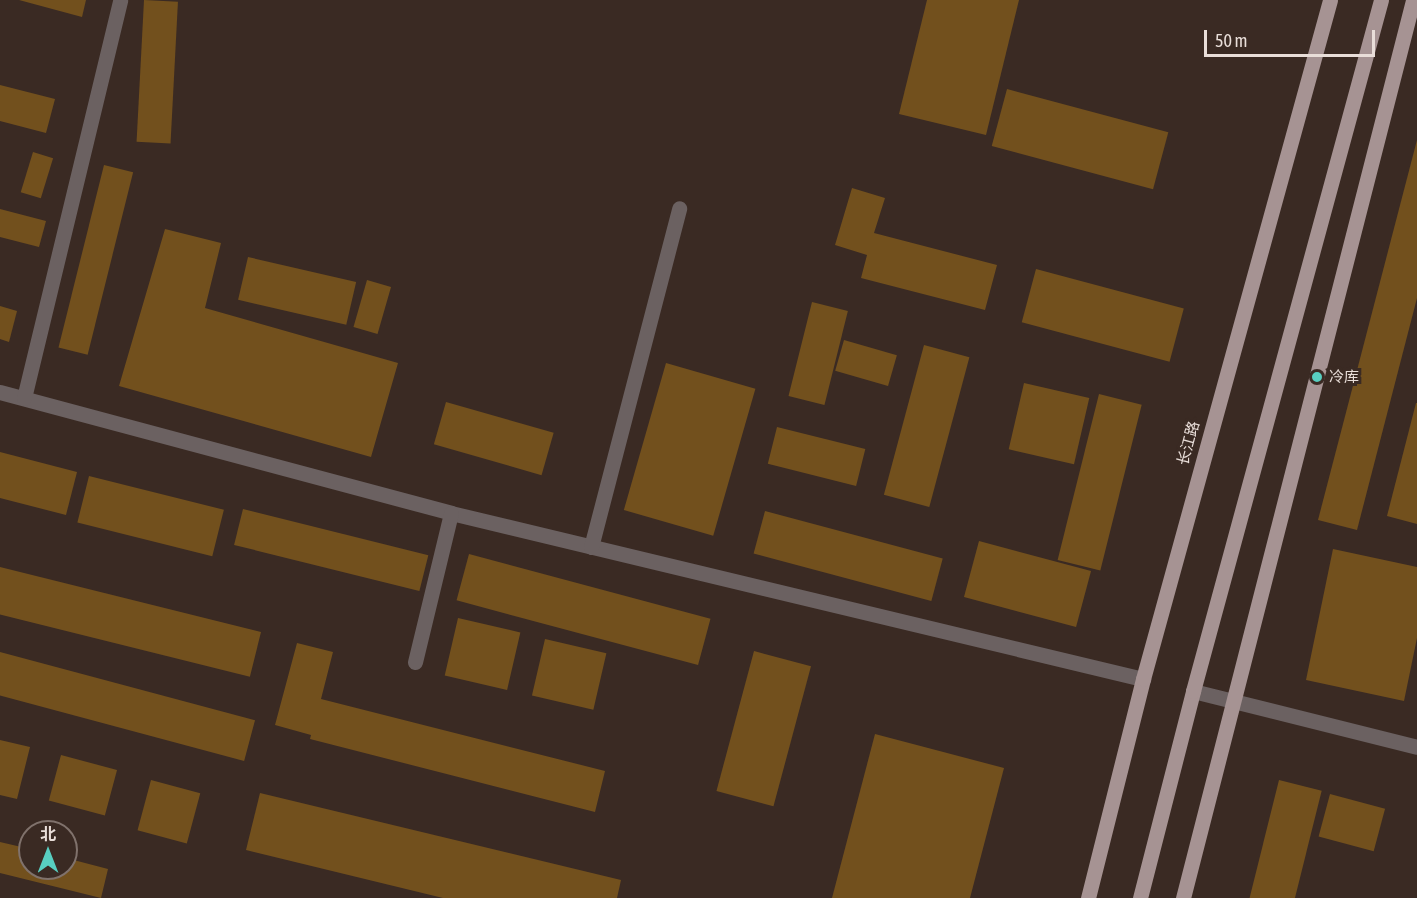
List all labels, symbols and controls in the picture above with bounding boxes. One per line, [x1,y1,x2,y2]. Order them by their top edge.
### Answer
scale bar [1207,18,1378,56]
text: 50 m [1215,30,1247,51]
place label: 冷库 [1329,368,1359,386]
marker: 冷库 [1310,370,1324,384]
street label: 长江路 [1173,419,1203,467]
north arrow [18,820,78,880]
text: 北 [40,825,56,843]

